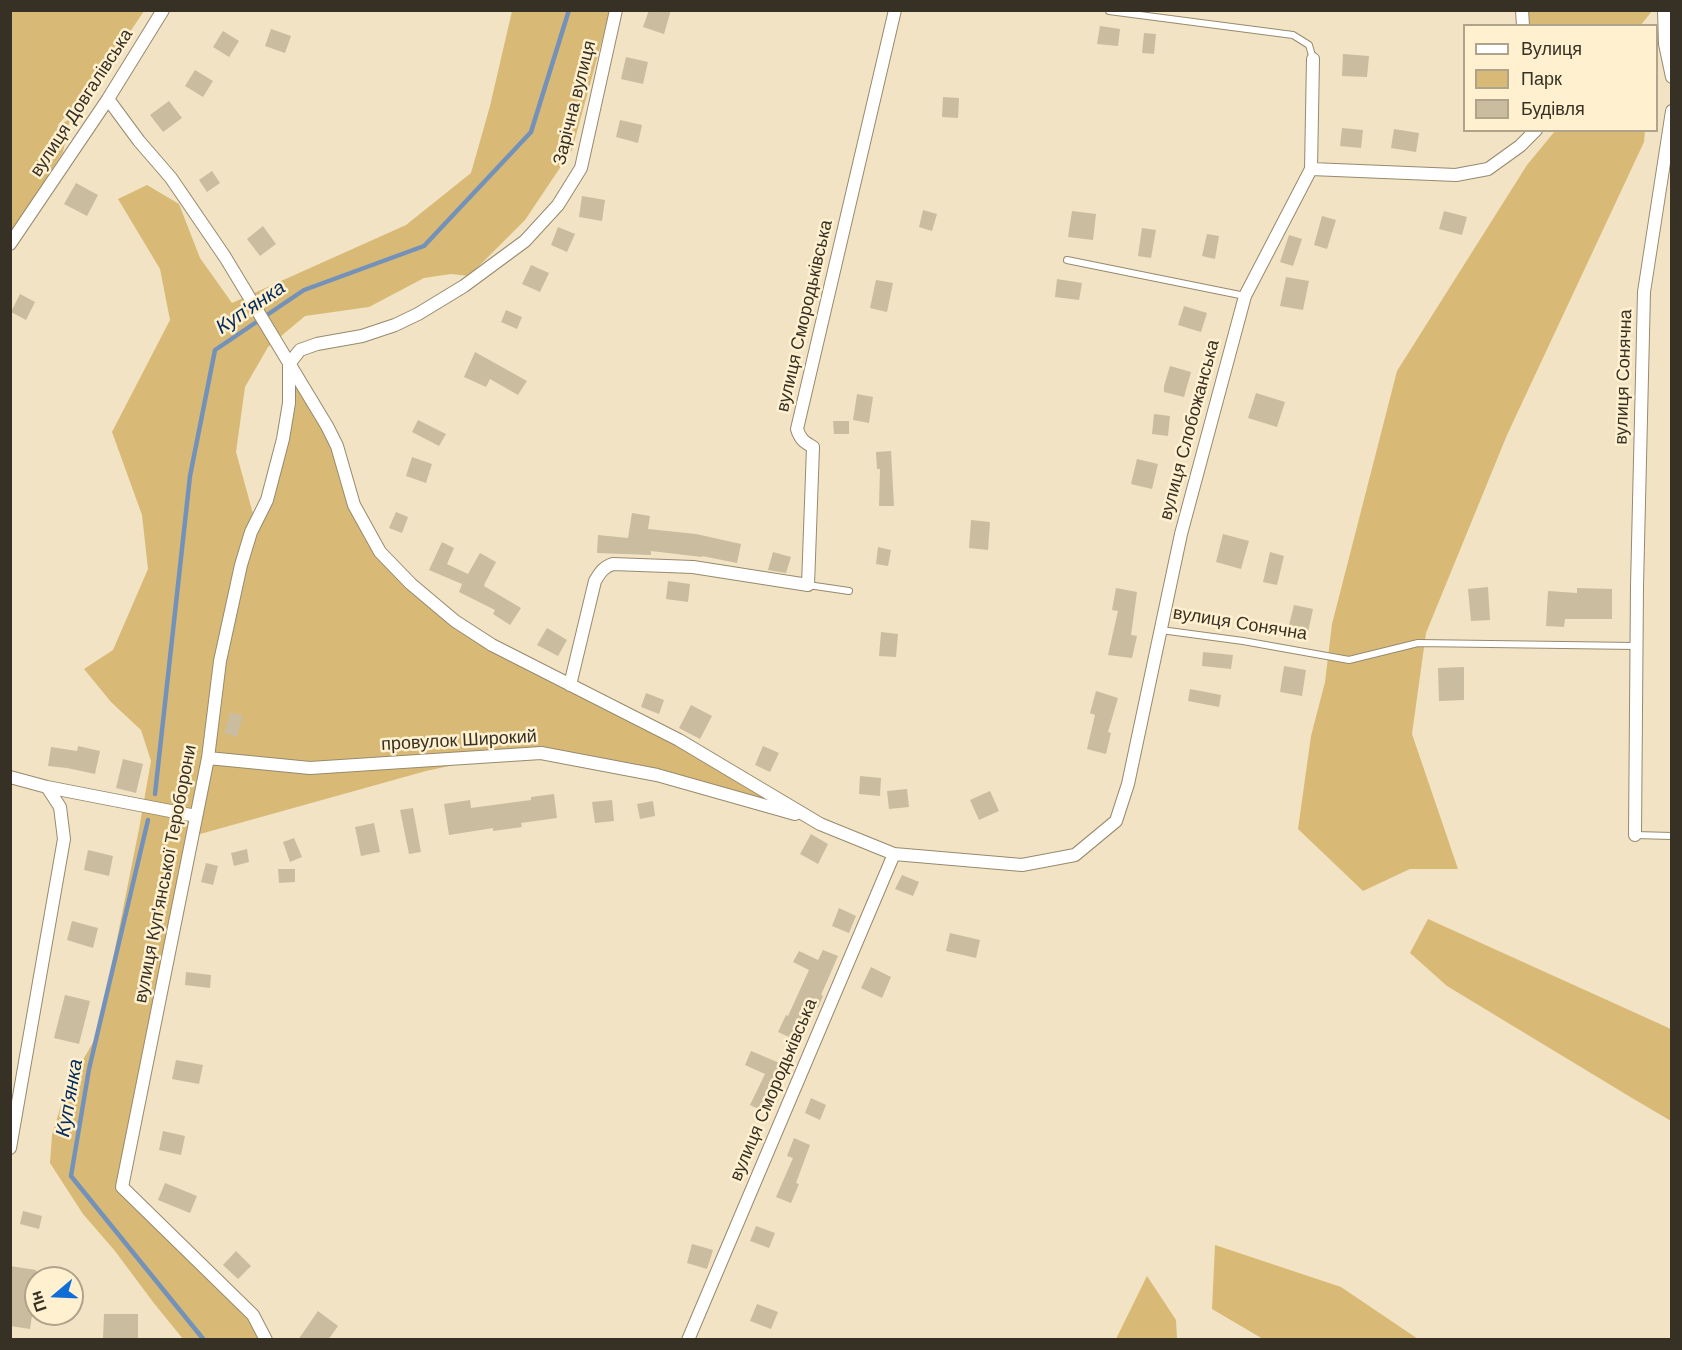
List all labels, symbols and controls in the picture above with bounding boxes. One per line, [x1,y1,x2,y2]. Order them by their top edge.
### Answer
legend [1463,24,1658,132]
street label: вулиця Довгалівська [26,25,138,181]
street label: Зарічна вулиця [549,38,601,168]
text: Вулиця [1521,39,1582,59]
text: Парк [1521,69,1562,89]
text: Будівля [1521,99,1585,119]
street label: вулиця Смородьківська [772,218,838,414]
water label: Куп'янка [212,276,290,340]
street label: вулиця Сонячна [1611,309,1637,445]
street label: вулиця Слобожанська [1156,337,1224,523]
street label: вулиця Сонячна [1171,603,1309,645]
street label: провулок Широкий [381,726,537,756]
street label: вулиця Куп'янської Тероборони [130,743,202,1005]
street label: вулиця Смородьківська [726,995,822,1185]
water label: Куп'янка [51,1057,89,1139]
north arrow [24,1266,84,1326]
text: Пн [27,1289,50,1314]

